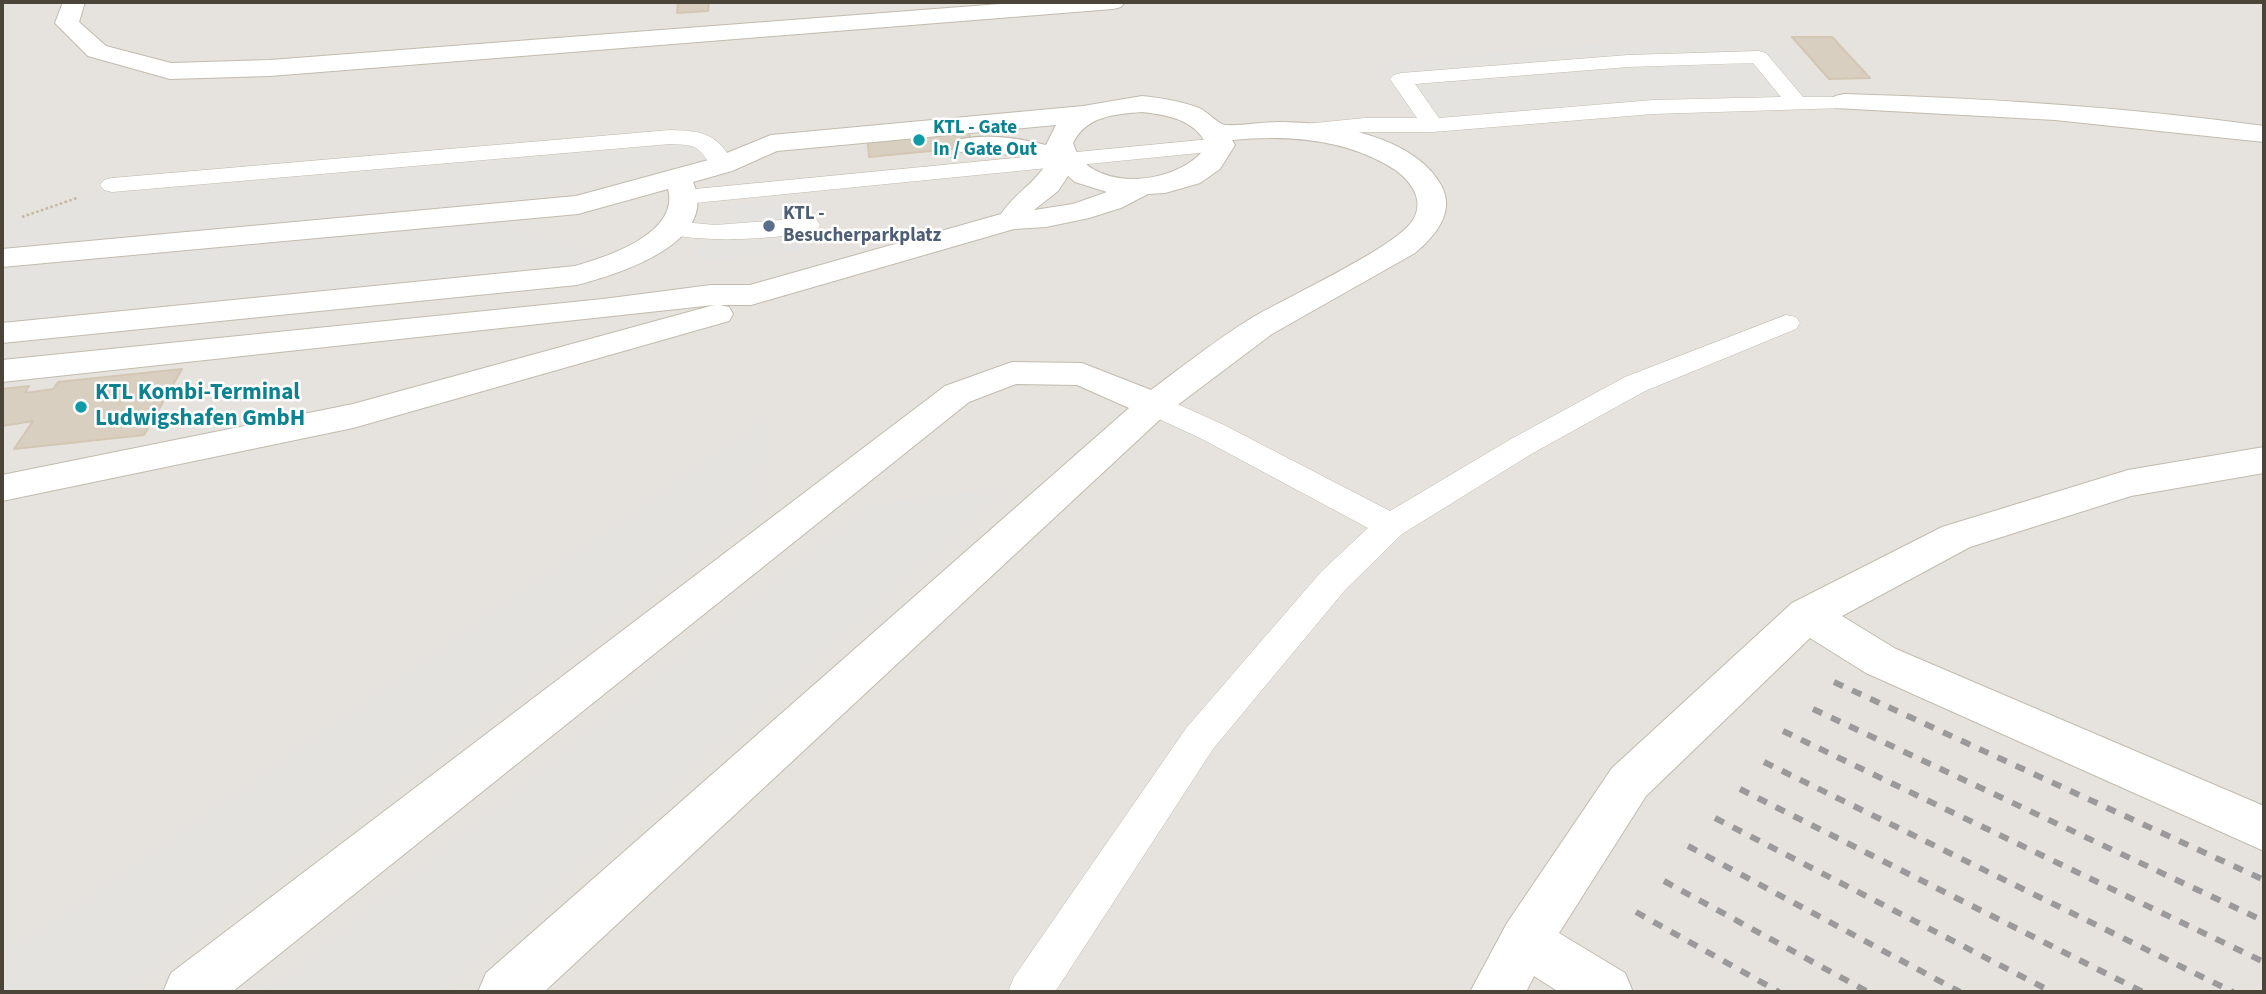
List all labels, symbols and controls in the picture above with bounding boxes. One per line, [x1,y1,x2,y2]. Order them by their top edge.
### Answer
place label: KTL - Gate In / Gate Out [933,118,1037,162]
marker: KTL - Gate In / Gate Out [911,132,927,148]
place label: KTL - Besucherparkplatz [783,204,941,248]
marker: KTL - Besucherparkplatz [761,218,777,234]
place label: KTL Kombi-Terminal Ludwigshafen GmbH [95,380,305,434]
marker: KTL Kombi-Terminal Ludwigshafen GmbH [73,399,89,415]

